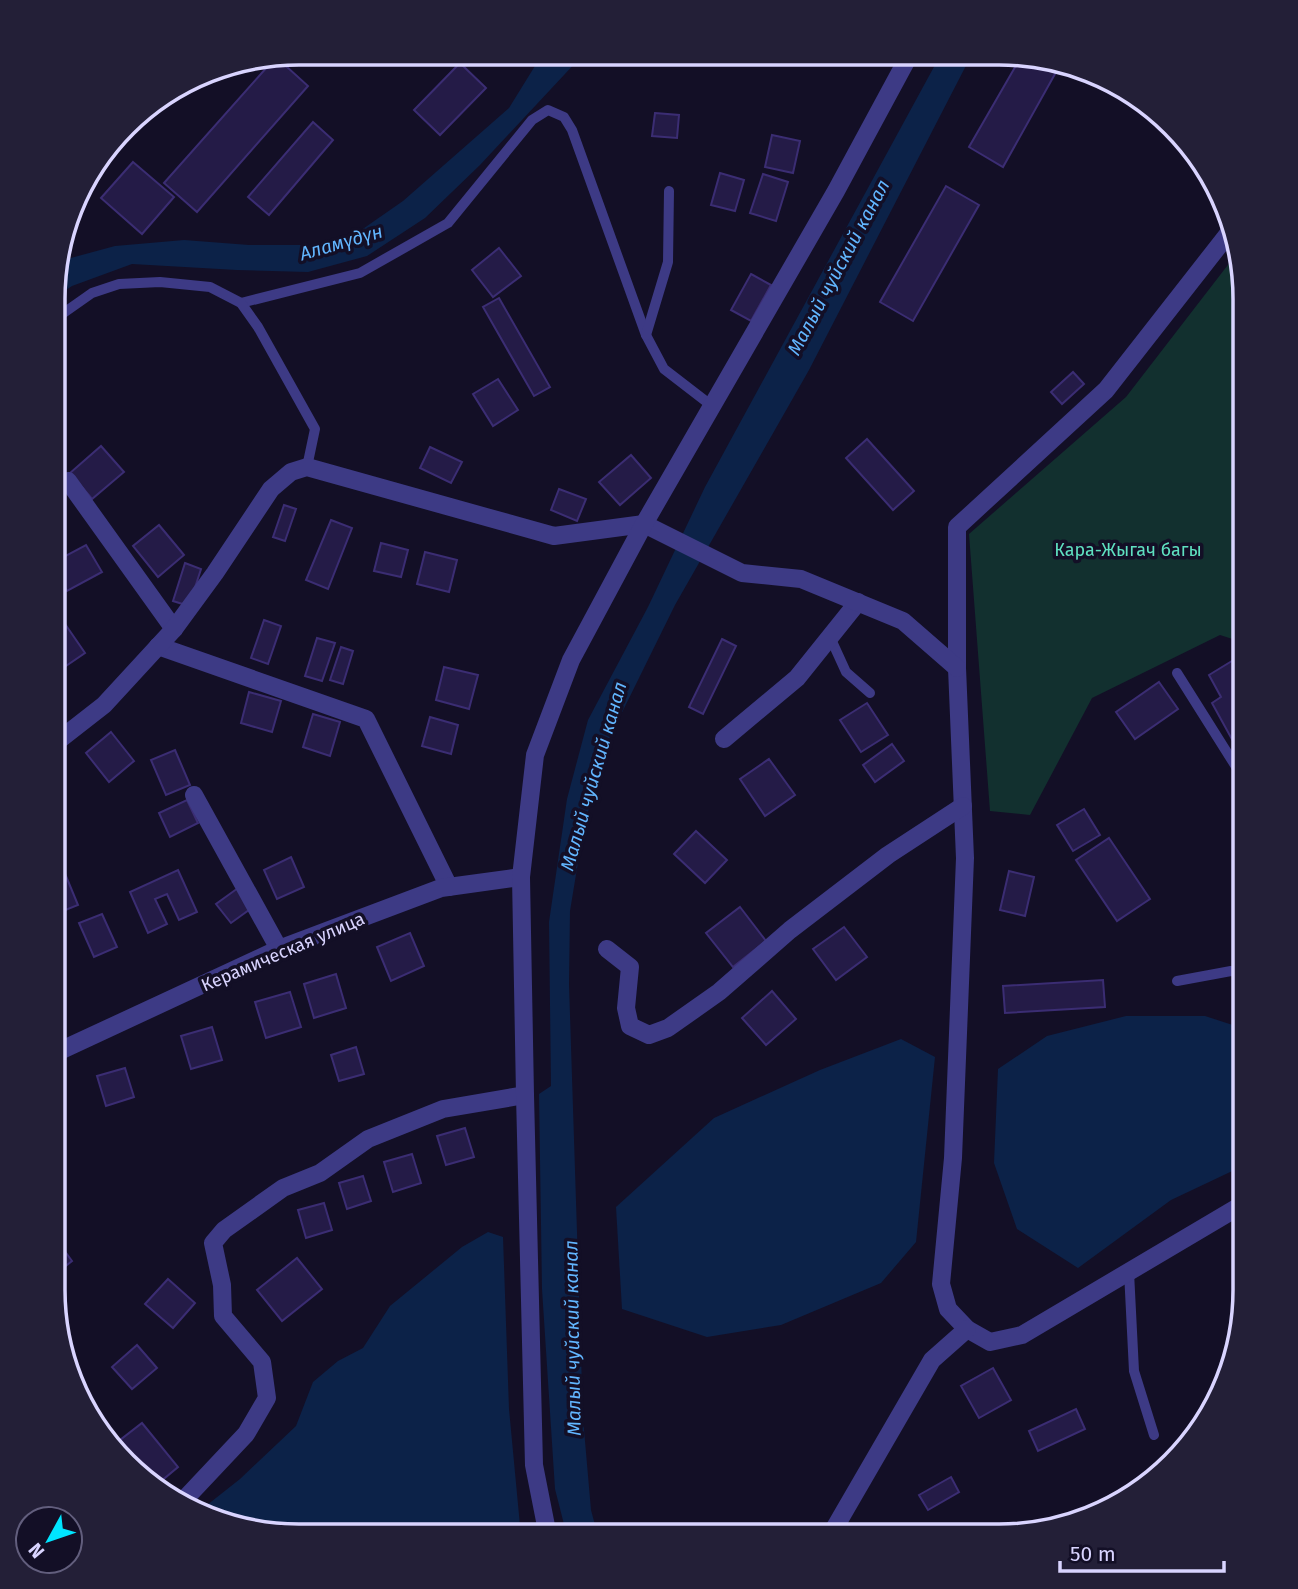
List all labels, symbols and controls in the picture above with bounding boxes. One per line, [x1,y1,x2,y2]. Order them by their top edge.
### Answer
water label: Малый чуйский канал [782,175,895,359]
water label: Аламүдүн [296,220,385,266]
park label: Кара-Жыгач багы [1054,539,1202,561]
water label: Малый чуйский канал [555,679,632,873]
street label: Керамическая улица [198,908,368,996]
water label: Малый чуйский канал [559,1240,586,1436]
north arrow [14,1505,84,1575]
scale bar [1060,1530,1224,1574]
text: N [23,1538,49,1563]
text: 50 m [1070,1541,1116,1567]

